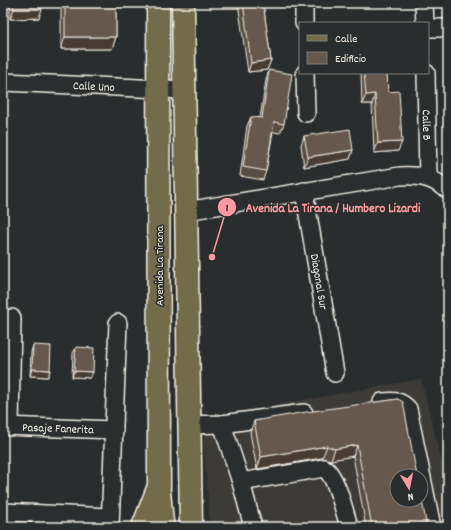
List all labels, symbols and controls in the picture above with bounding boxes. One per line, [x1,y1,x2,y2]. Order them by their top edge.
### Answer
legend [299,22,429,74]
text: Calle [335,31,358,48]
text: Edificio [335,51,366,68]
street label: Calle Uno [72,78,115,97]
street label: Calle B [417,109,434,141]
callout: Avenida La Tirana / Humbero Lizardi [217,195,428,220]
text: 1 [226,200,229,217]
text: Avenida La Tirana / Humbero Lizardi [246,200,421,219]
street label: Avenida La Tirana [152,226,169,306]
street label: Diagonal Sur [305,253,331,312]
street label: Pasaje Fanerita [22,420,94,439]
north arrow [389,468,429,508]
text: N [406,488,414,504]

